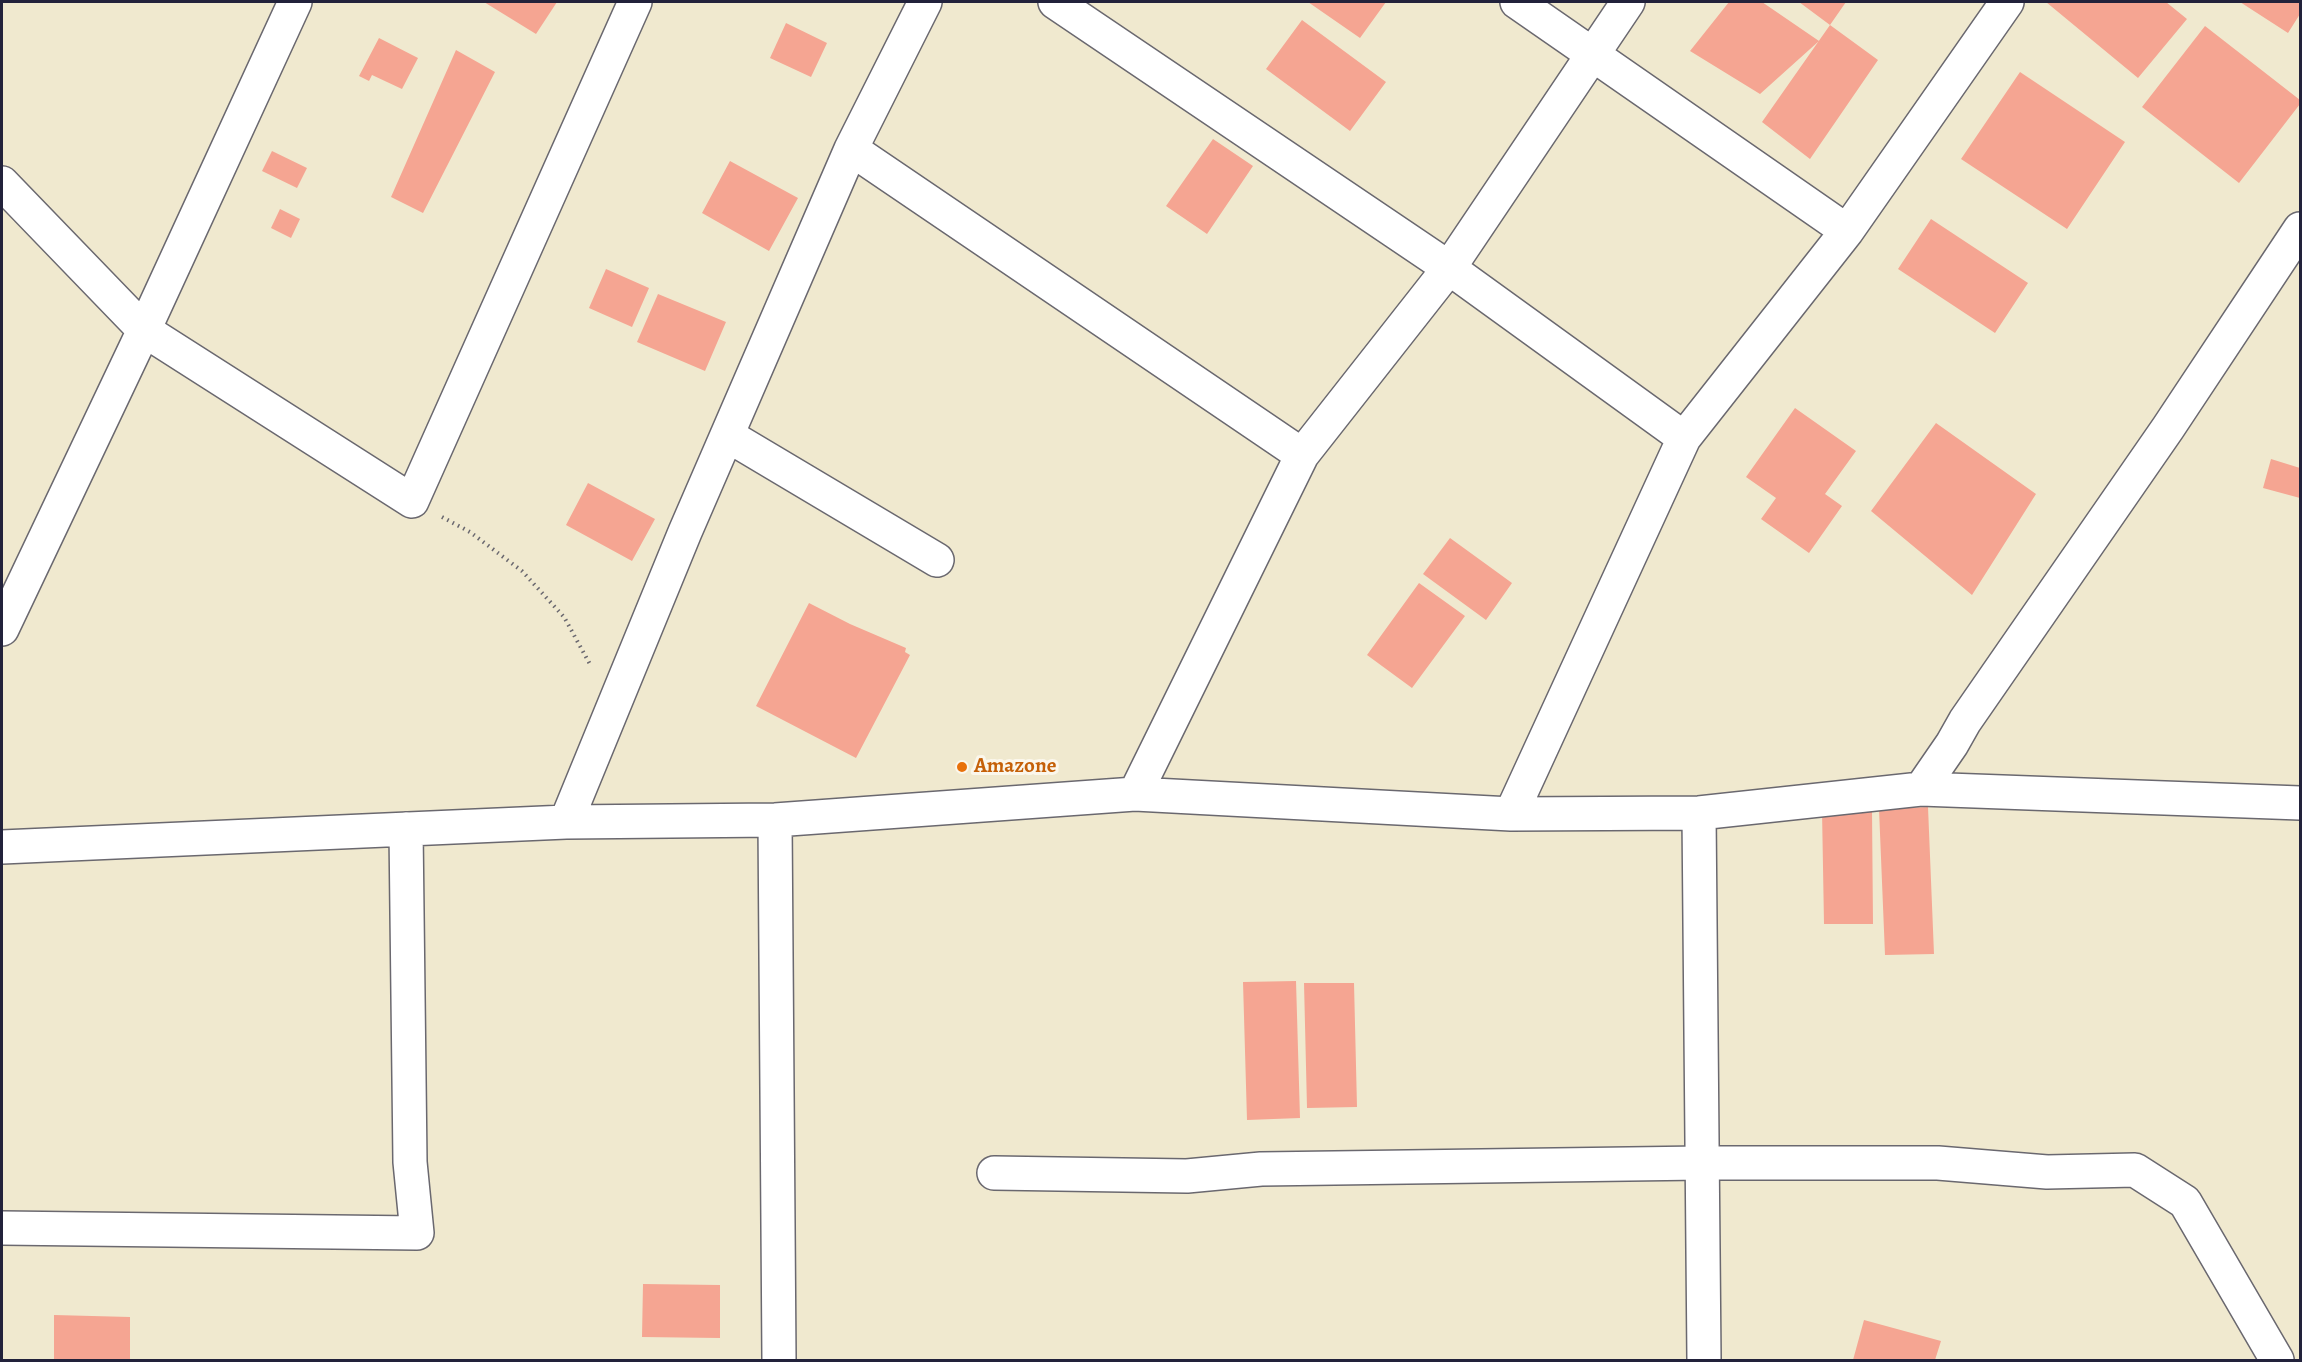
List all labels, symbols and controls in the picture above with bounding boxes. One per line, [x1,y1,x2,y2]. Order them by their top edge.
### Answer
place label: Amazone [974,754,1056,780]
marker: Amazone [955,760,969,774]

